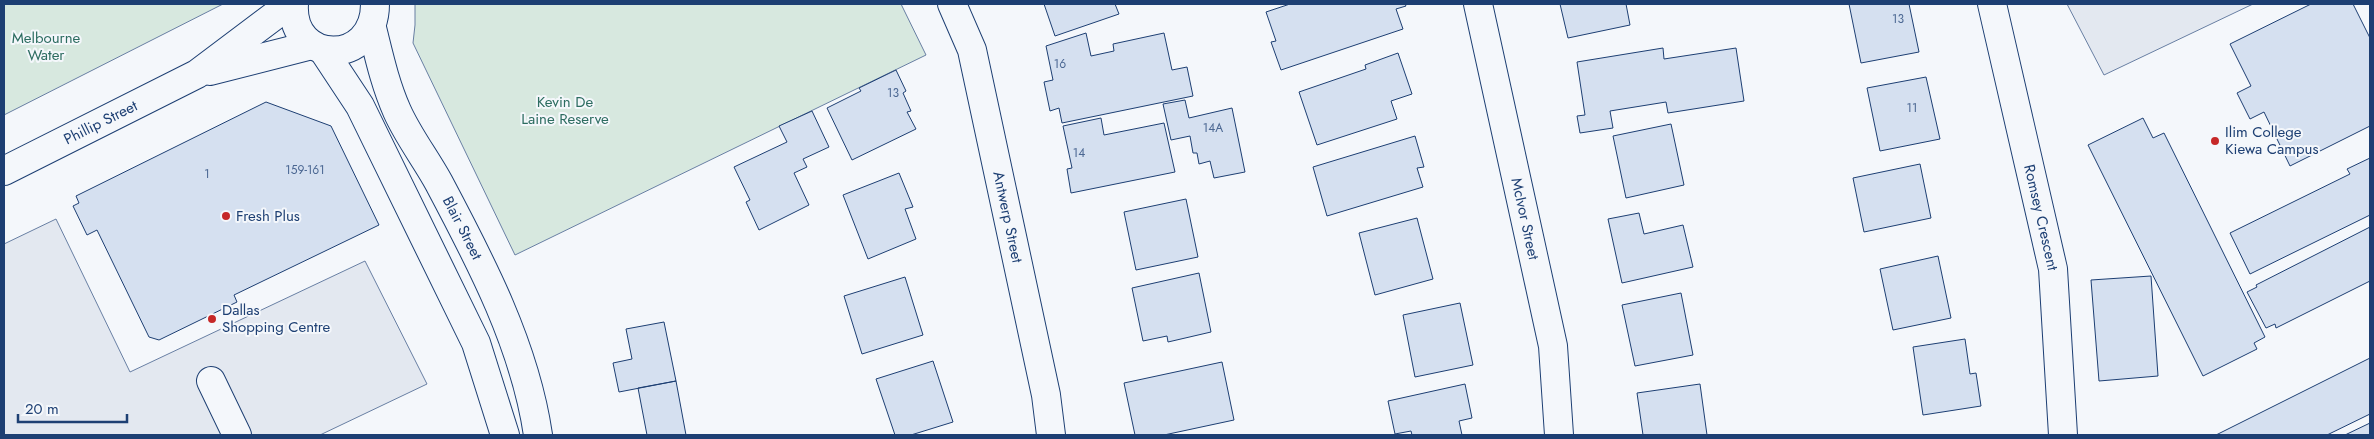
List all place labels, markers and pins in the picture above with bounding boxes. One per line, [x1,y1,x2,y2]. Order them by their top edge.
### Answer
place label: Ilim College Kiewa Campus [2225,121,2318,160]
marker: Ilim College Kiewa Campus [2209,135,2221,147]
place label: Fresh Plus [236,205,300,227]
marker: Fresh Plus [220,210,232,222]
place label: Dallas Shopping Centre [222,299,331,338]
marker: Dallas Shopping Centre [206,313,218,325]

